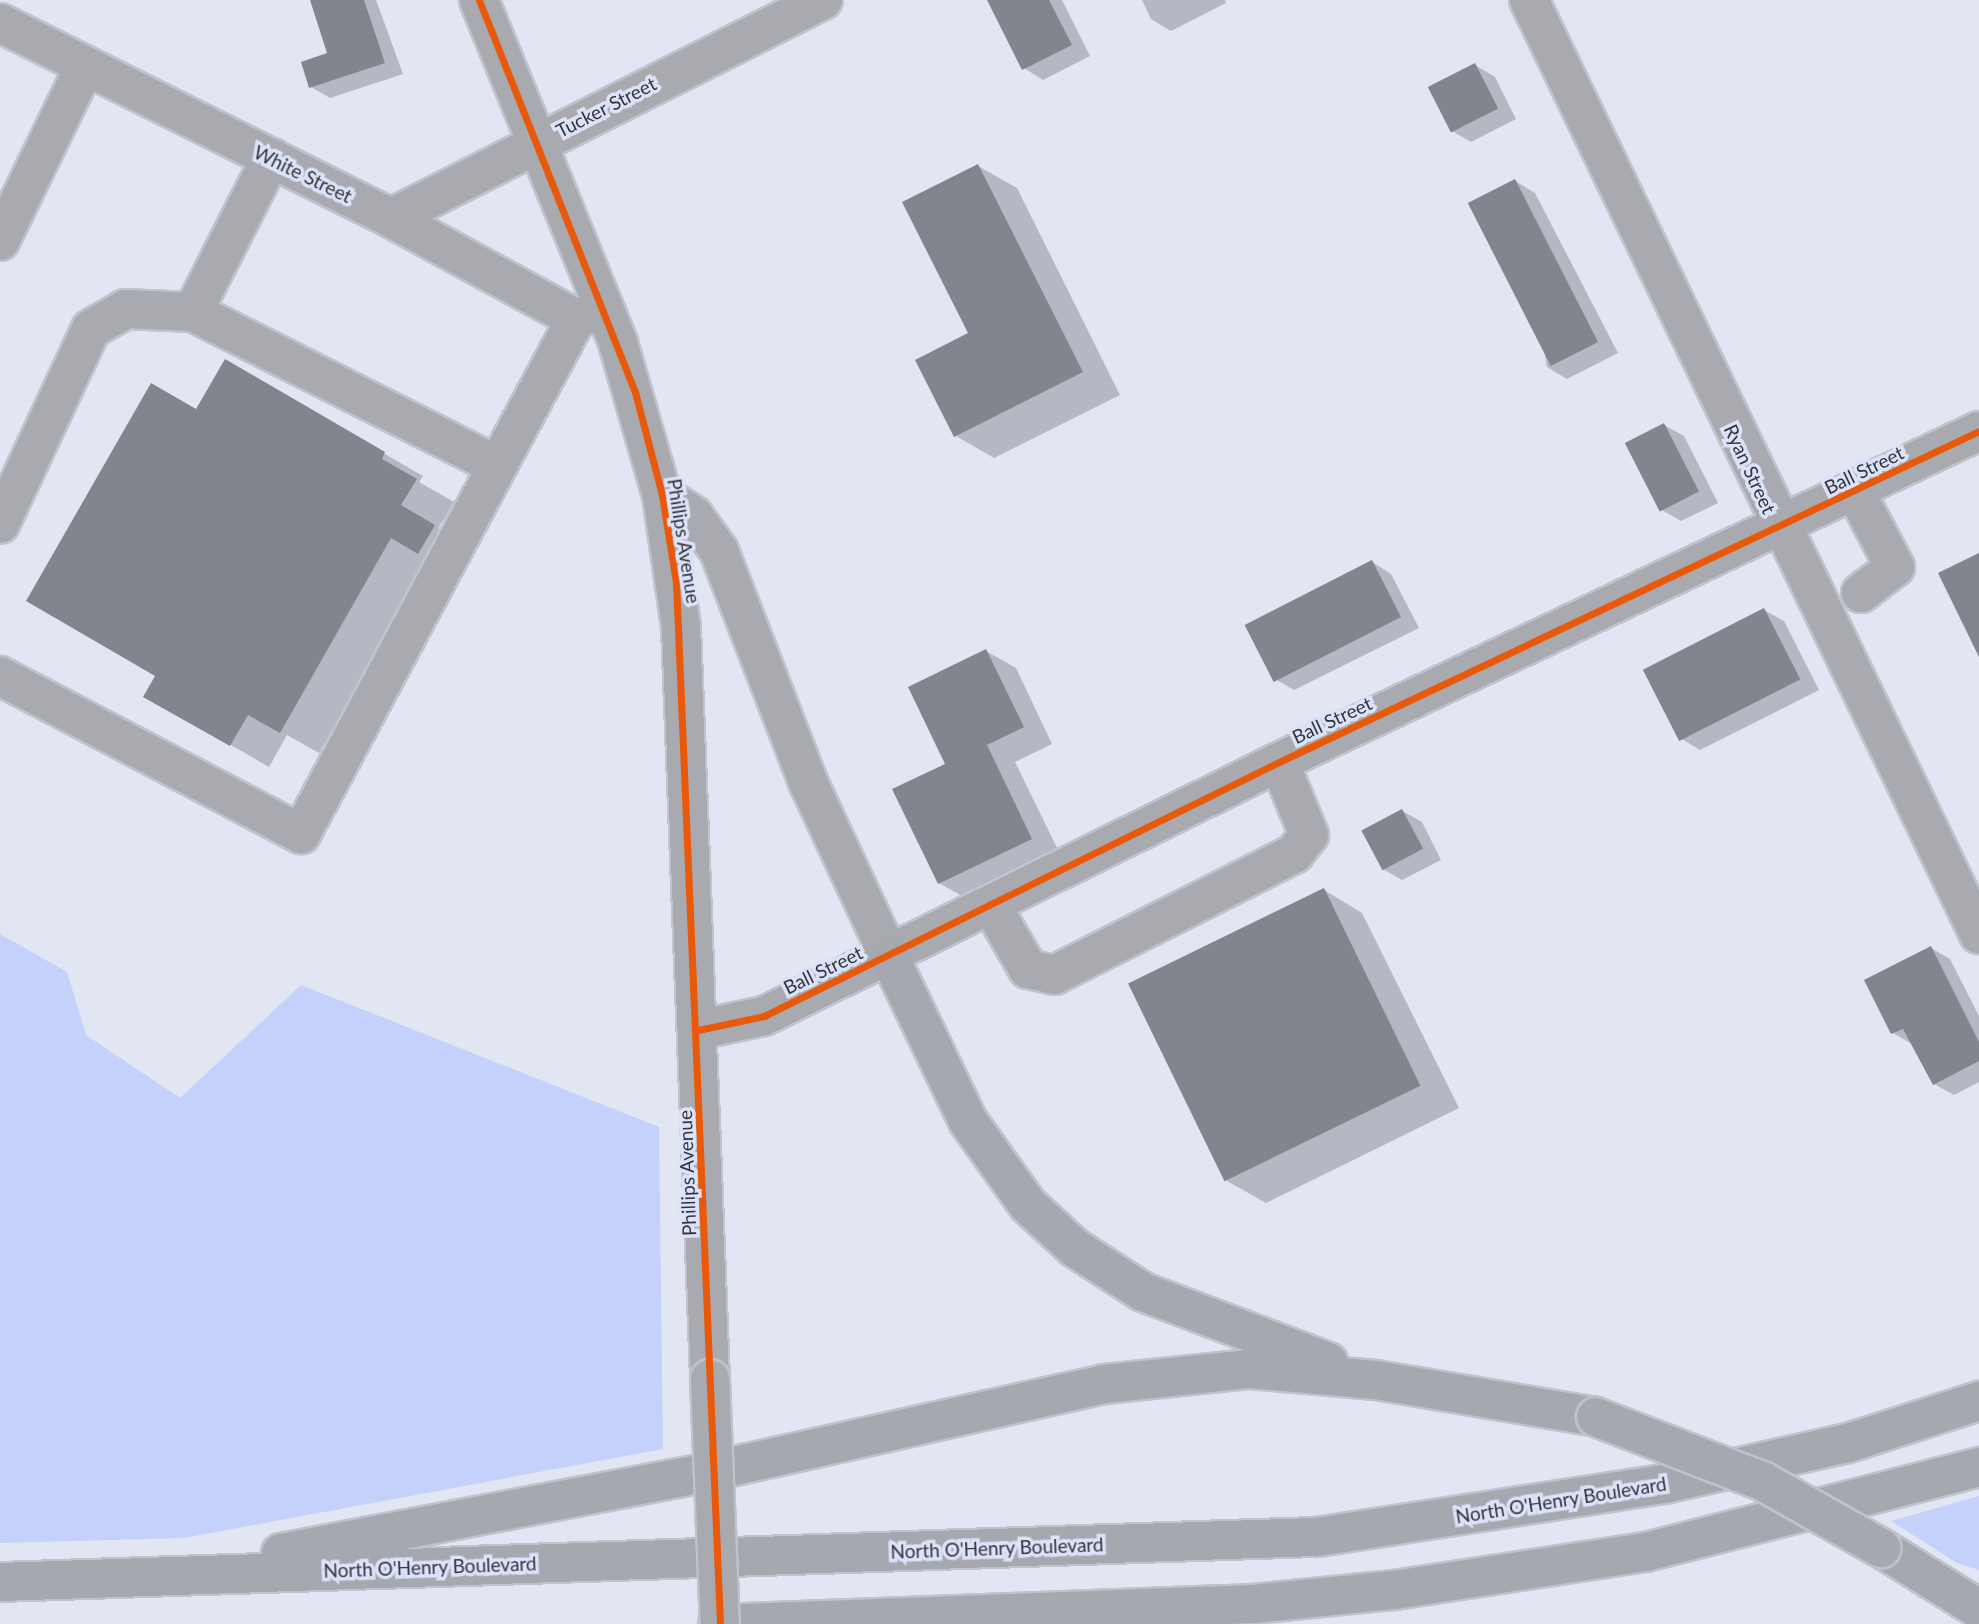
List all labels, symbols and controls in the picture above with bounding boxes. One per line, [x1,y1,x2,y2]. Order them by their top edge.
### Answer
street label: Tucker Street [552,72,660,142]
street label: White Street [250,140,356,208]
street label: Ryan Street [1719,421,1781,517]
street label: Ball Street [1821,441,1907,499]
street label: Phillips Avenue [663,477,705,605]
street label: Ball Street [1288,692,1376,748]
street label: Ball Street [780,941,866,999]
street label: Phillips Avenue [673,1109,701,1237]
street label: North O'Henry Boulevard [1454,1472,1668,1528]
street label: North O'Henry Boulevard [890,1533,1104,1563]
street label: North O'Henry Boulevard [323,1552,537,1582]

